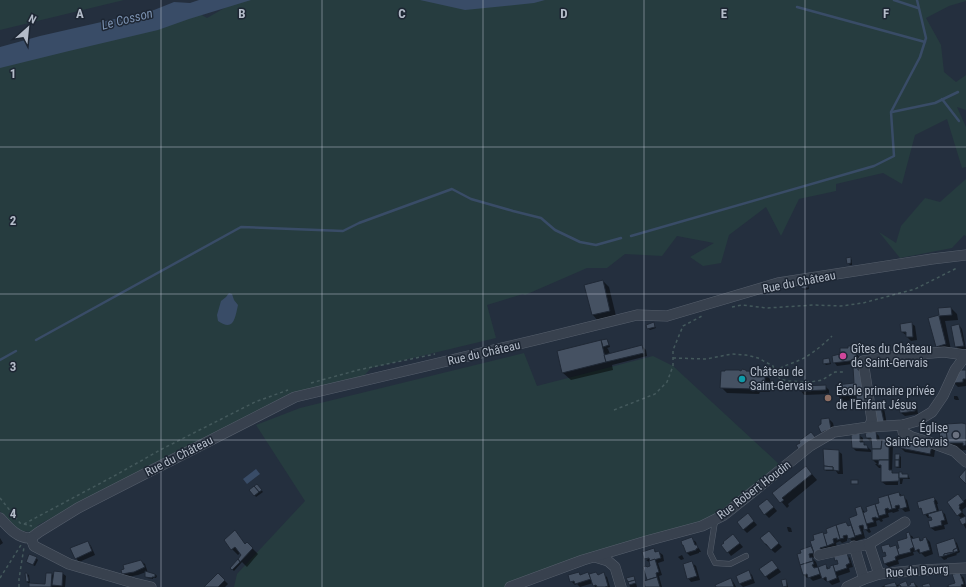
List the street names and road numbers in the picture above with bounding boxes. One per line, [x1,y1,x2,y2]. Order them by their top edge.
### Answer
street label: Rue du Château [761,268,837,296]
street label: Rue du Château [446,338,522,368]
street label: Rue du Château [143,433,215,479]
street label: Rue Robert Houdin [714,458,794,522]
street label: Rue du Bourg [885,562,949,580]

